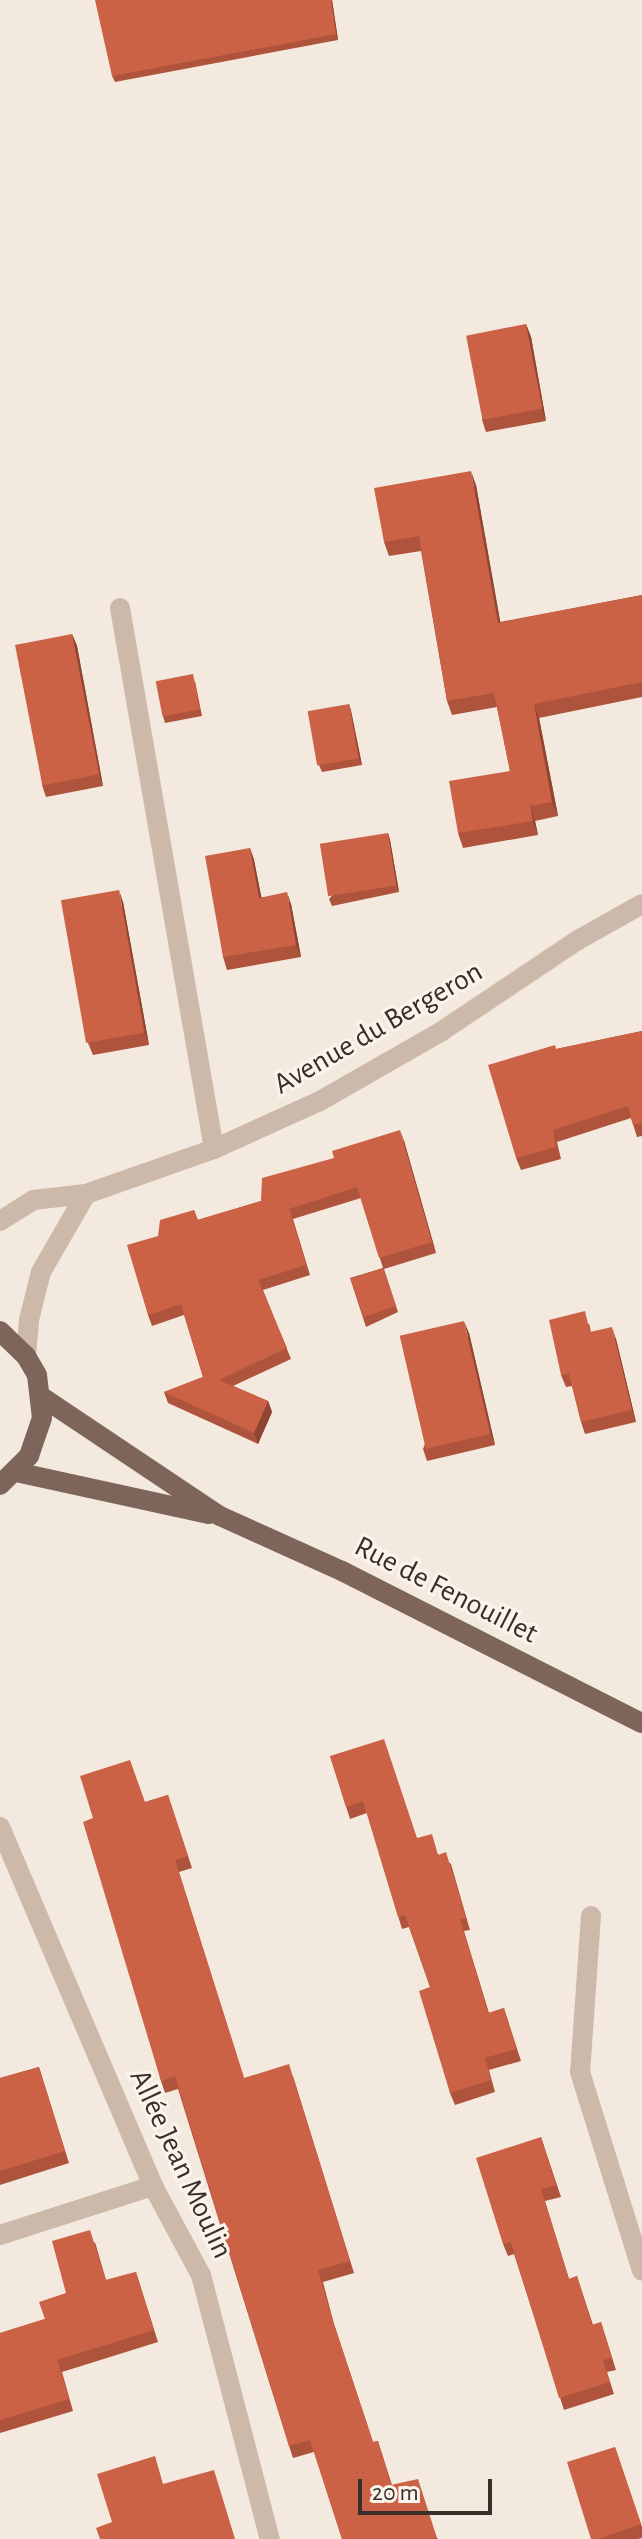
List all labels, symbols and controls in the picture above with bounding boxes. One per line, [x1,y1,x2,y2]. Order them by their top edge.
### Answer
street label: Avenue du Bergeron [267,954,489,1102]
street label: Rue de Fenouillet [348,1528,544,1652]
street label: Allée Jean Moulin [121,2064,241,2264]
scale bar [362,2463,496,2513]
text: 20 m [372,2481,419,2505]

